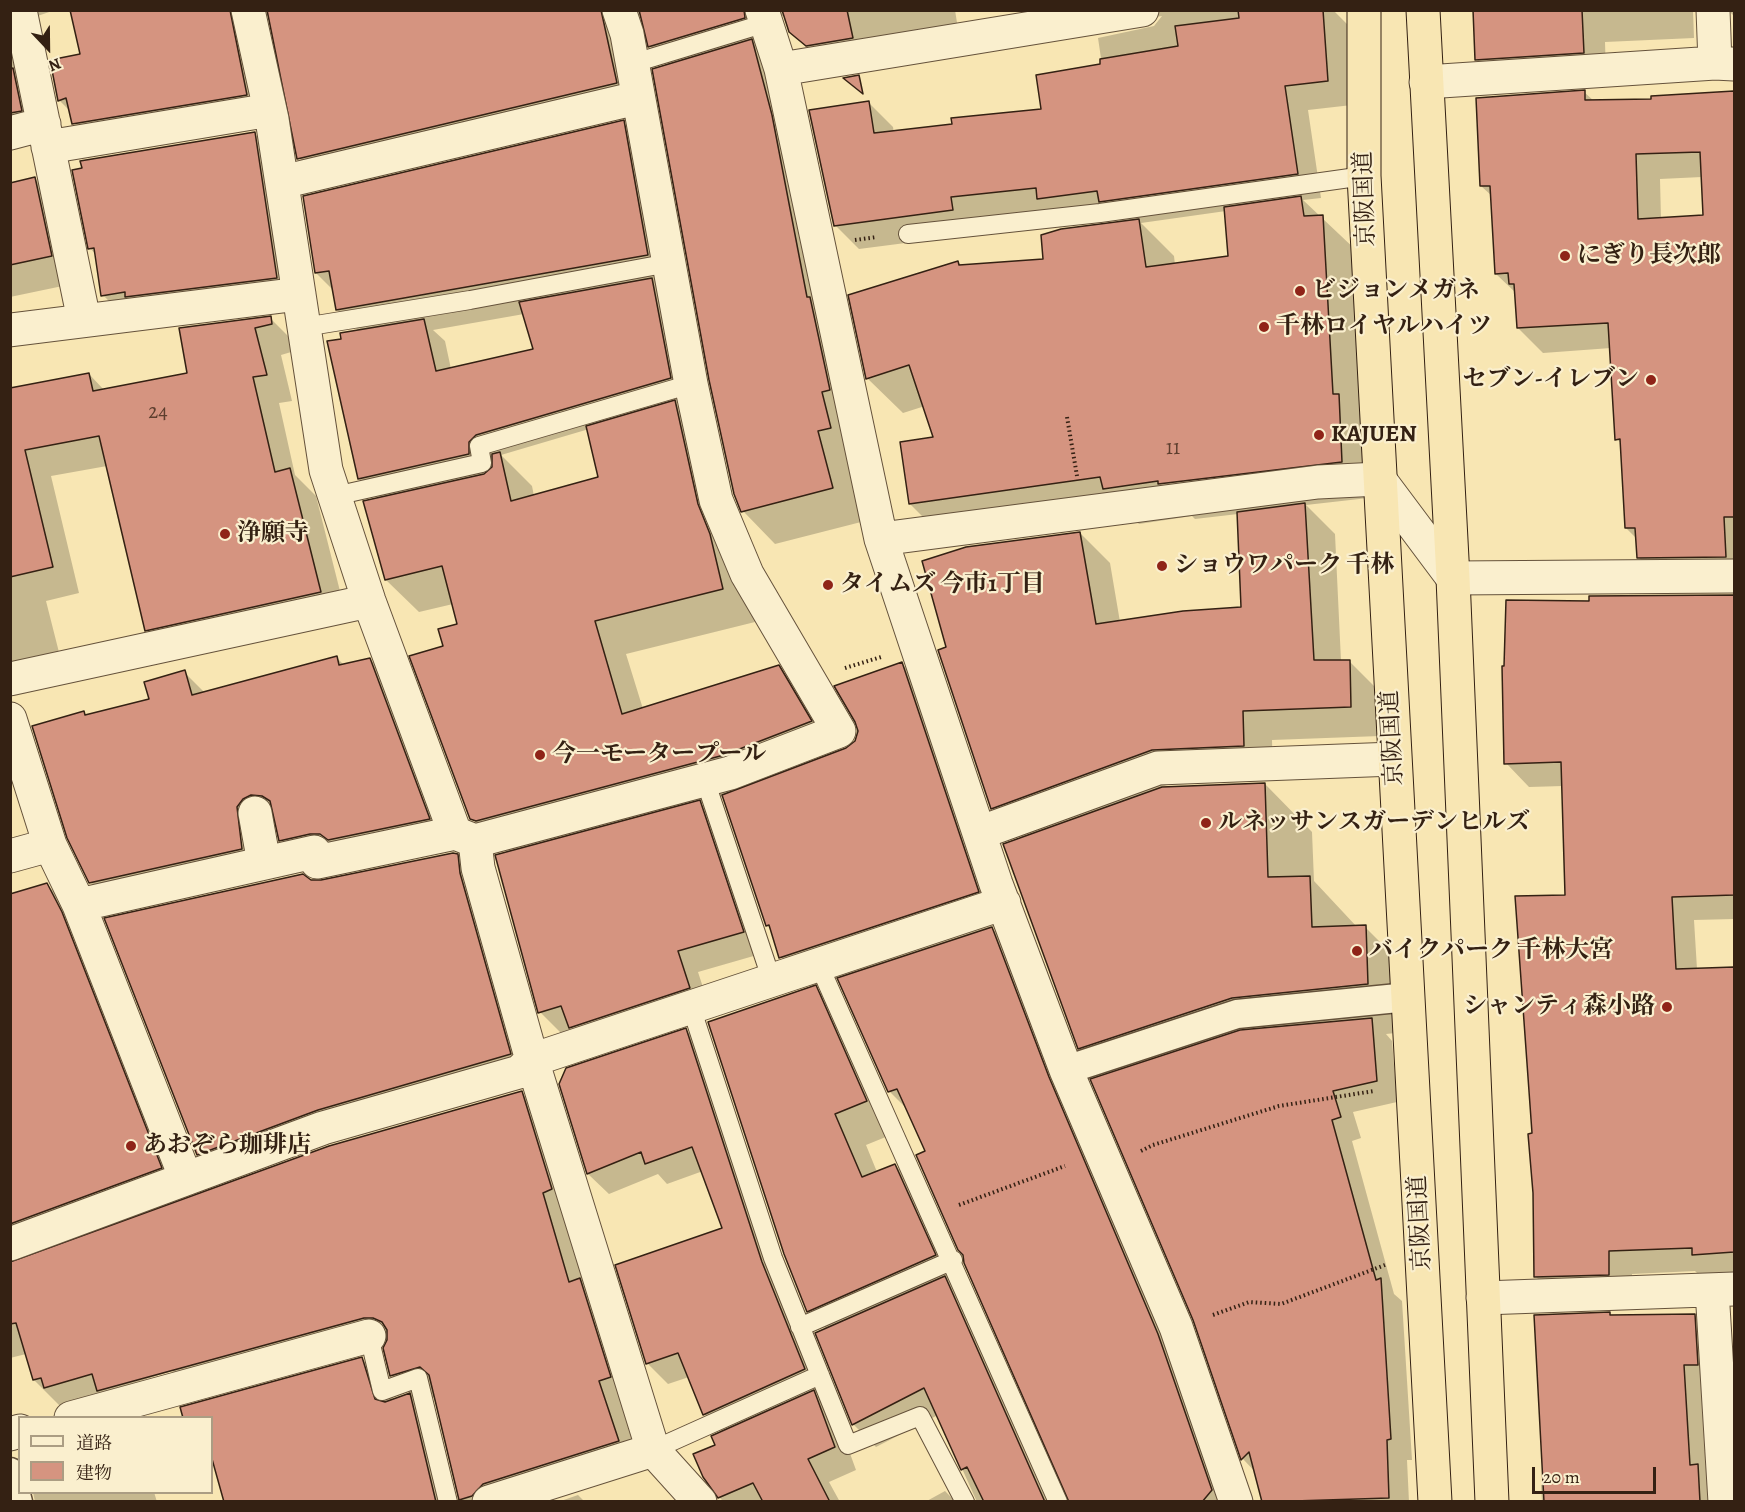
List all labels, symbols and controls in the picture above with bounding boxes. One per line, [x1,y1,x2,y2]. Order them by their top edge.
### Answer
north arrow [18,18,78,78]
text: N [45,52,64,77]
street label: 京阪国道 [1350,151,1382,247]
place label: にぎり長次郎 [1577,242,1721,270]
marker: にぎり長次郎 [1558,249,1572,263]
place label: ビジョンメガネ [1312,277,1480,305]
marker: ビジョンメガネ [1293,284,1307,298]
place label: 千林ロイヤルハイツ [1276,313,1492,341]
marker: 千林ロイヤルハイツ [1257,320,1271,334]
place label: セブン-イレブン [1462,366,1639,394]
marker: セブン-イレブン [1644,373,1658,387]
house number: 24 [148,400,168,426]
place label: KAJUEN [1331,421,1417,449]
marker: KAJUEN [1312,428,1326,442]
house number: 11 [1166,436,1180,462]
place label: 浄願寺 [237,520,309,548]
marker: 浄願寺 [218,527,232,541]
place label: ショウワパーク 千林 [1174,552,1394,580]
marker: ショウワパーク 千林 [1155,559,1169,573]
place label: タイムズ 今市1丁目 [840,571,1045,599]
marker: タイムズ 今市1丁目 [821,578,835,592]
street label: 京阪国道 [1376,689,1410,787]
place label: 今一モータープール [552,741,766,769]
marker: 今一モータープール [533,748,547,762]
place label: ルネッサンスガーデンヒルズ [1218,809,1530,837]
marker: ルネッサンスガーデンヒルズ [1199,816,1213,830]
place label: バイクパーク 千林大宮 [1369,937,1613,965]
marker: バイクパーク 千林大宮 [1350,944,1364,958]
place label: シャンティ森小路 [1463,993,1655,1021]
marker: シャンティ森小路 [1660,1000,1674,1014]
place label: あおぞら珈琲店 [143,1132,311,1160]
marker: あおぞら珈琲店 [124,1139,138,1153]
street label: 京阪国道 [1404,1174,1438,1272]
legend [18,1416,213,1494]
text: 道路 [76,1431,112,1455]
scale bar [1535,1455,1660,1493]
text: 建物 [76,1461,112,1485]
text: 20 m [1543,1465,1580,1489]

